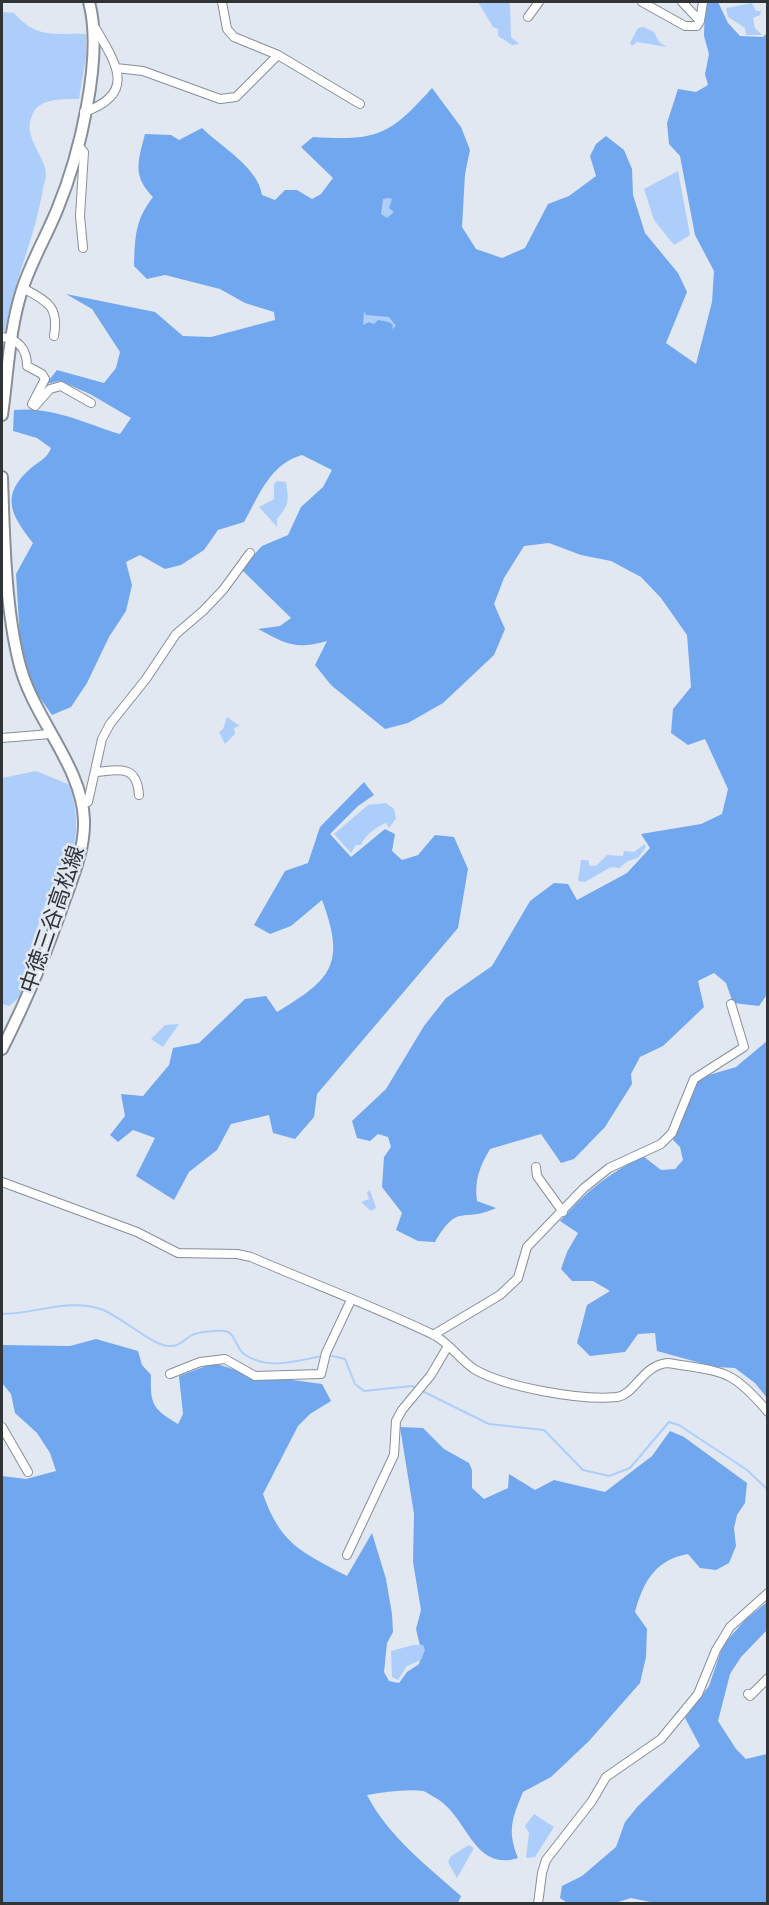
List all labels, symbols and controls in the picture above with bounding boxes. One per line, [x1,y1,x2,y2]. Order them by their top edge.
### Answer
street label: 中徳三谷高松線 [16,843,92,997]

